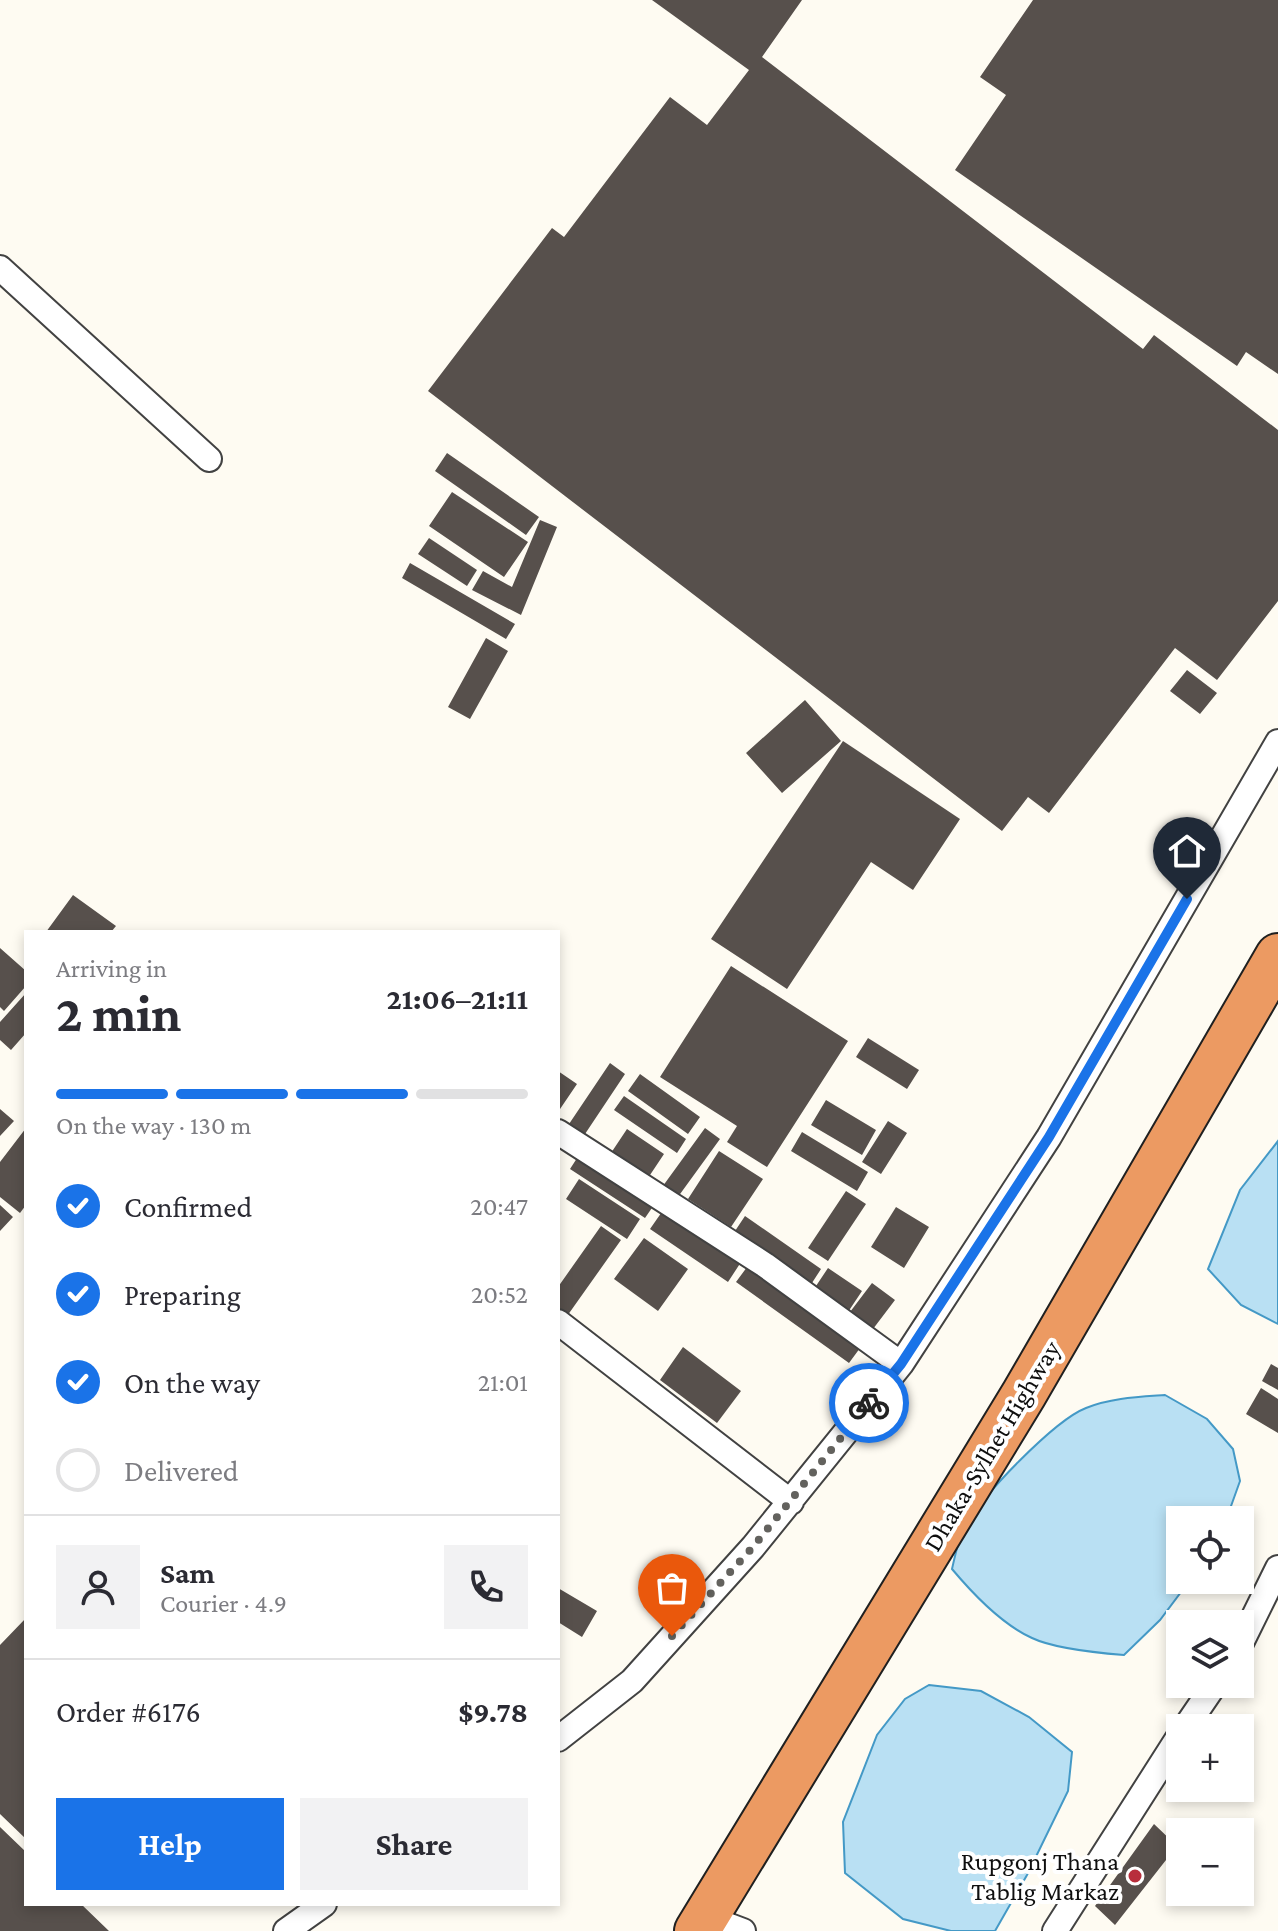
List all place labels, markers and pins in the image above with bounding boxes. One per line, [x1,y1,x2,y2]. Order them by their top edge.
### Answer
pin [1153,817,1221,899]
pin [638,1554,706,1636]
place label: Rupgonj Thana Tablig Markaz [961,1847,1119,1906]
marker: Rupgonj Thana Tablig Markaz [1126,1867,1144,1885]

